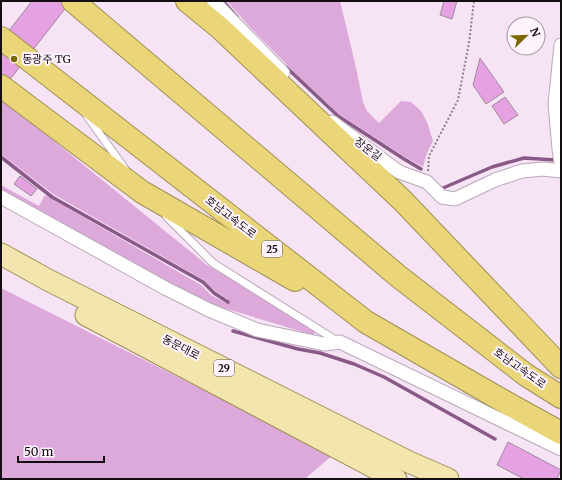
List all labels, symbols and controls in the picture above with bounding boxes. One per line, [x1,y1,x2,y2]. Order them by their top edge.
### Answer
north arrow [506,16,546,56]
text: N [527,25,543,39]
place label: 동광주 TG [22,52,71,66]
marker: 동광주 TG [9,54,19,64]
street label: 장운길 [352,134,384,164]
street label: 호남고속도로 [203,193,259,241]
road number: 25 [262,241,282,257]
street label: 동문대로 [160,332,202,362]
street label: 호남고속도로 [491,345,549,391]
road number: 29 [214,360,234,376]
scale bar [18,438,104,464]
text: 50 m [24,444,53,459]

